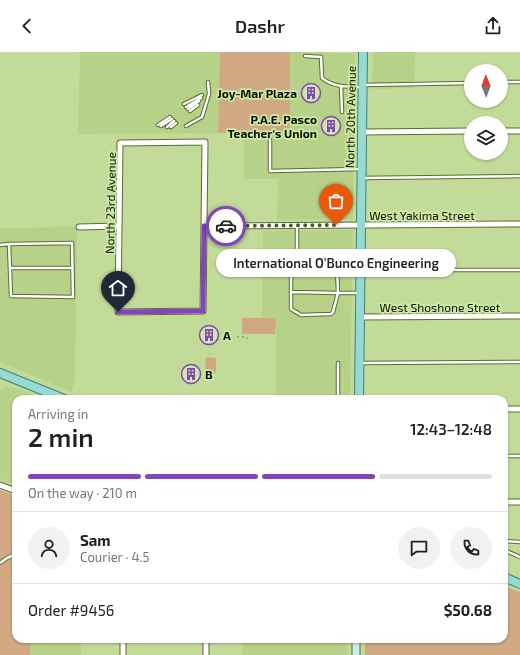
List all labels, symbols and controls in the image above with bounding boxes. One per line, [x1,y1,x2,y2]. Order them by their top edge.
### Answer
icon: back [16,15,38,37]
text: Dashr [235,15,285,37]
icon: share [482,15,504,37]
north arrow [464,64,508,108]
map controls [464,64,508,160]
street label: North 20th Avenue [342,66,358,168]
building icon: Joy-Mar Plaza [300,82,322,104]
place label: Joy-Mar Plaza [217,86,297,101]
place label: P.A.E. Pasco Teacher's Union [228,112,317,140]
building icon: P.A.E. Pasco Teacher's Union [320,115,342,137]
button: layers [464,116,508,160]
street label: North 23rd Avenue [102,152,118,254]
pin [319,184,353,225]
icon: bag [325,190,347,212]
courier [206,206,246,246]
street label: West Yakima Street [369,208,475,222]
icon: car [215,215,237,237]
callout: International O'Bunco Engineering [216,249,456,277]
text: International O'Bunco Engineering [233,255,439,271]
pin [101,271,135,312]
icon: home [107,277,129,299]
street label: West Shoshone Street [380,300,501,314]
building icon: A [198,324,220,346]
place label: A [223,328,231,342]
building icon: B [180,363,202,385]
place label: B [205,367,213,381]
text: Arriving in [28,406,88,422]
text: 12:43–12:48 [410,420,492,438]
text: 2 min [28,421,94,452]
text: On the way · 210 m [28,485,137,501]
button: person [28,527,70,569]
button: chat [398,527,440,569]
button: phone [450,527,492,569]
text: Sam [80,531,111,549]
text: Courier · 4.5 [80,549,149,565]
text: Order #9456 [28,601,114,619]
text: $50.68 [444,601,492,619]

